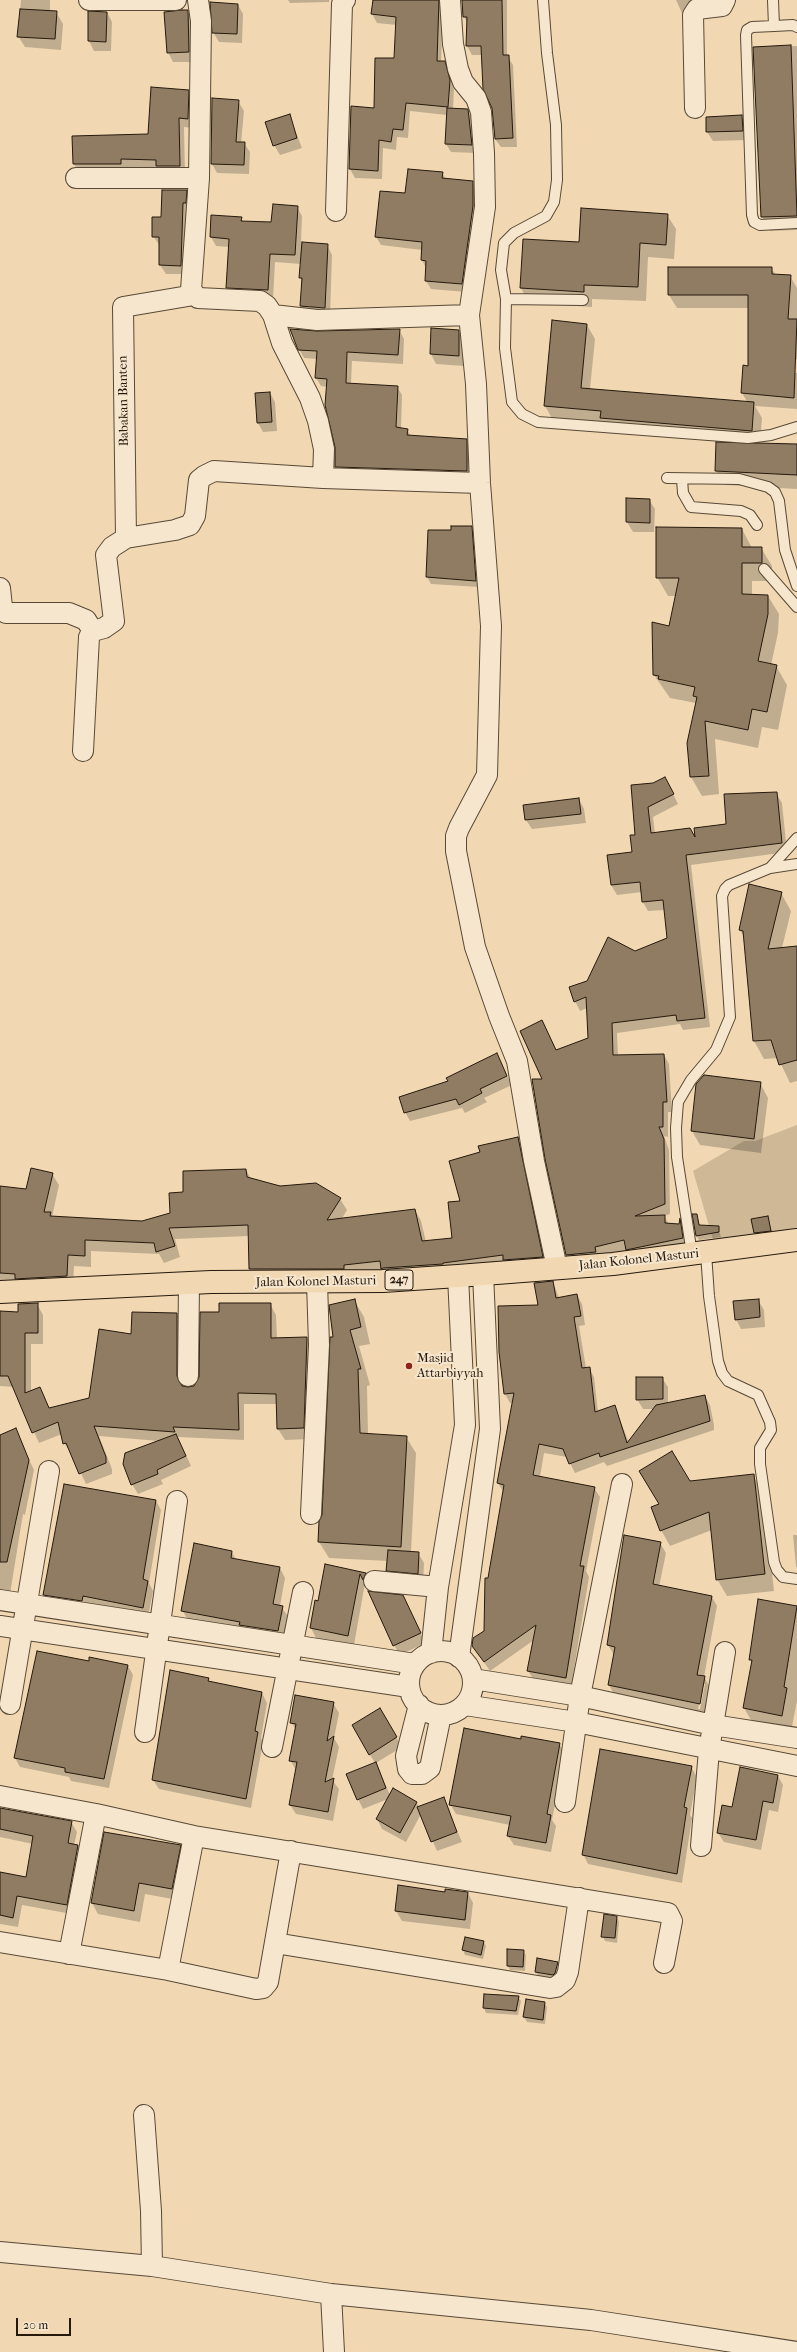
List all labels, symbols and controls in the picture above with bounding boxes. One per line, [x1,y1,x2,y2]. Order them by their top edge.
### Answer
street label: Babakan Banten [115,355,133,447]
street label: Jalan Kolonel Masturi [578,1246,700,1274]
road number: 247 [385,1270,413,1290]
street label: Jalan Kolonel Masturi [256,1273,376,1291]
place label: Masjid Attarbiyyah [417,1351,483,1382]
marker: Masjid Attarbiyyah [404,1361,414,1371]
scale bar [18,2310,73,2336]
text: 20 m [23,2318,48,2332]

